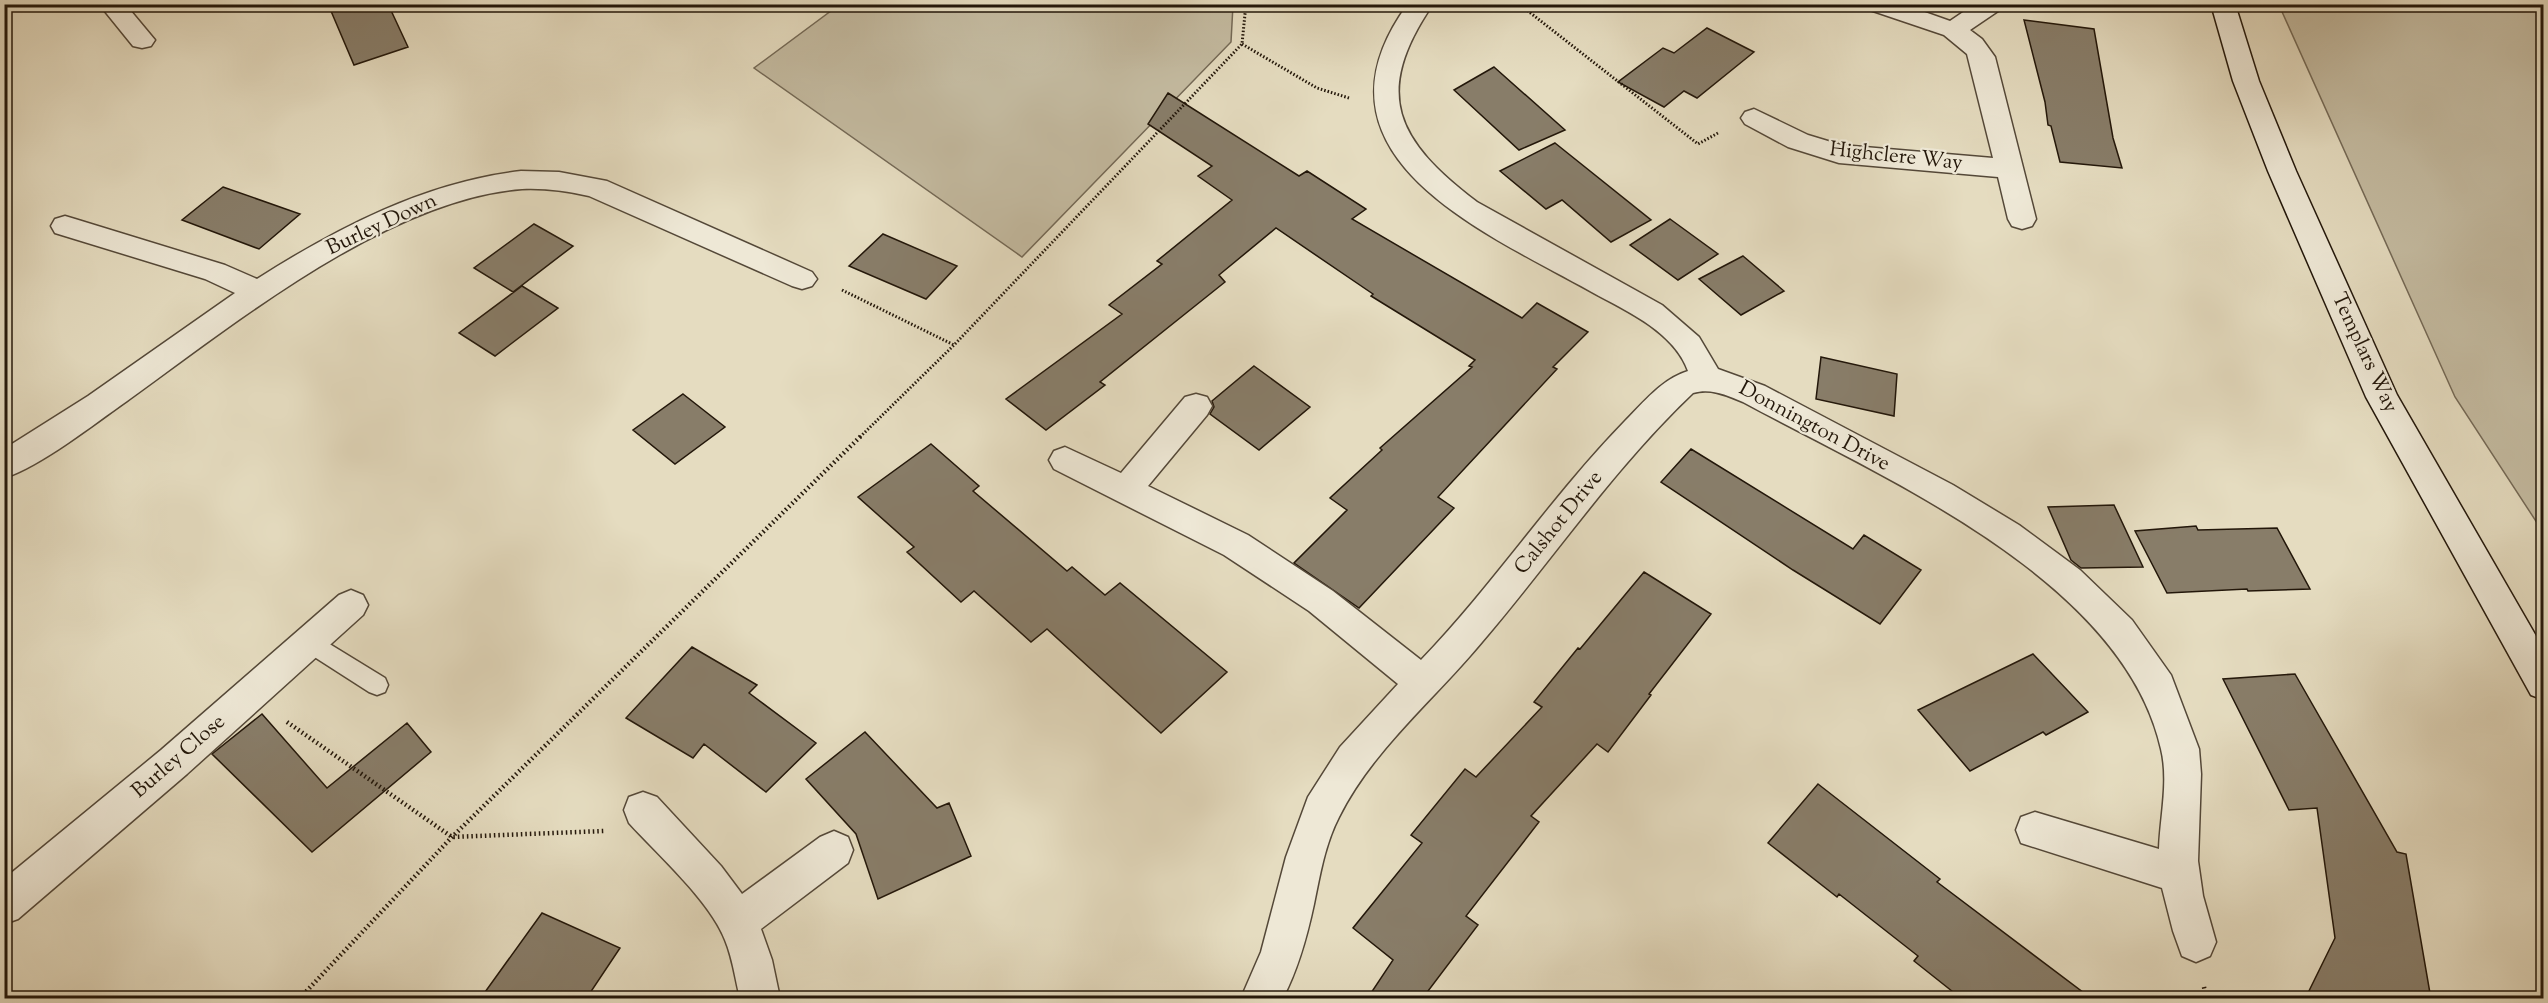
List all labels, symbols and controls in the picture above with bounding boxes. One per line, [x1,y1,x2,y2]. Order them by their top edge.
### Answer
street label: Highclere Way [1828,135,1965,179]
street label: Burley Down [322,186,442,264]
street label: Templars Way [2323,288,2405,418]
street label: Donnington Drive [1733,374,1895,480]
street label: Calshot Drive [1508,465,1610,581]
street label: Burley Close [126,708,232,806]

